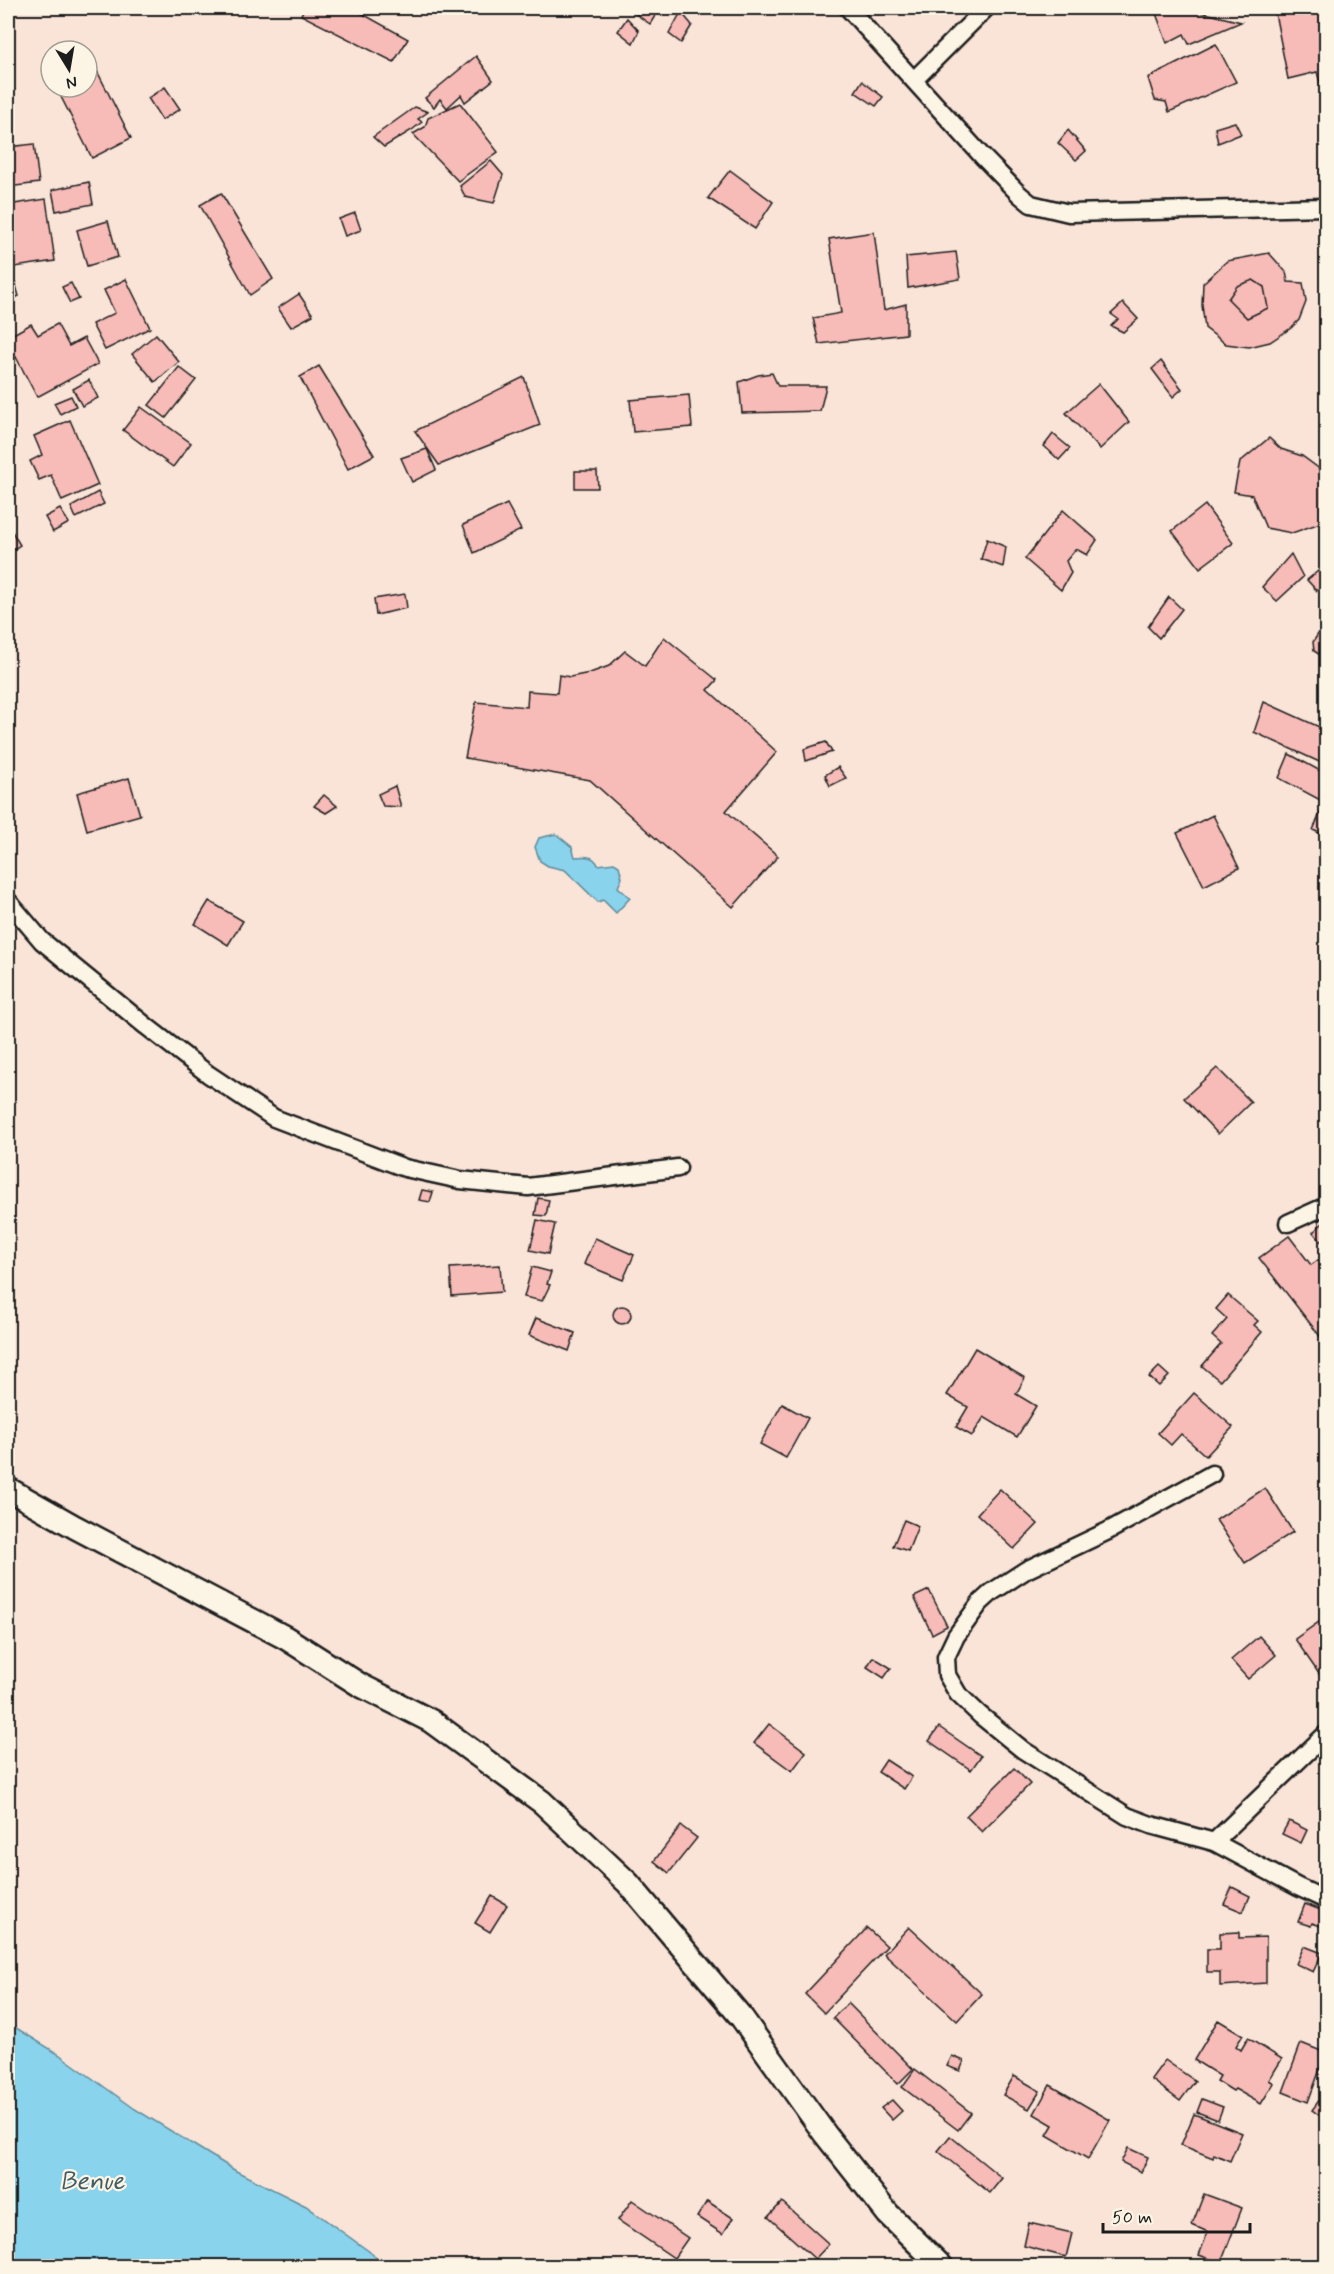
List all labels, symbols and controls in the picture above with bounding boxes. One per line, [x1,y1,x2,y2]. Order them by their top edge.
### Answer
north arrow [39,39,99,99]
text: N [64,71,79,94]
water label: Benue [59,2165,125,2199]
scale bar [1103,2196,1250,2234]
text: 50 m [1112,2206,1152,2230]

